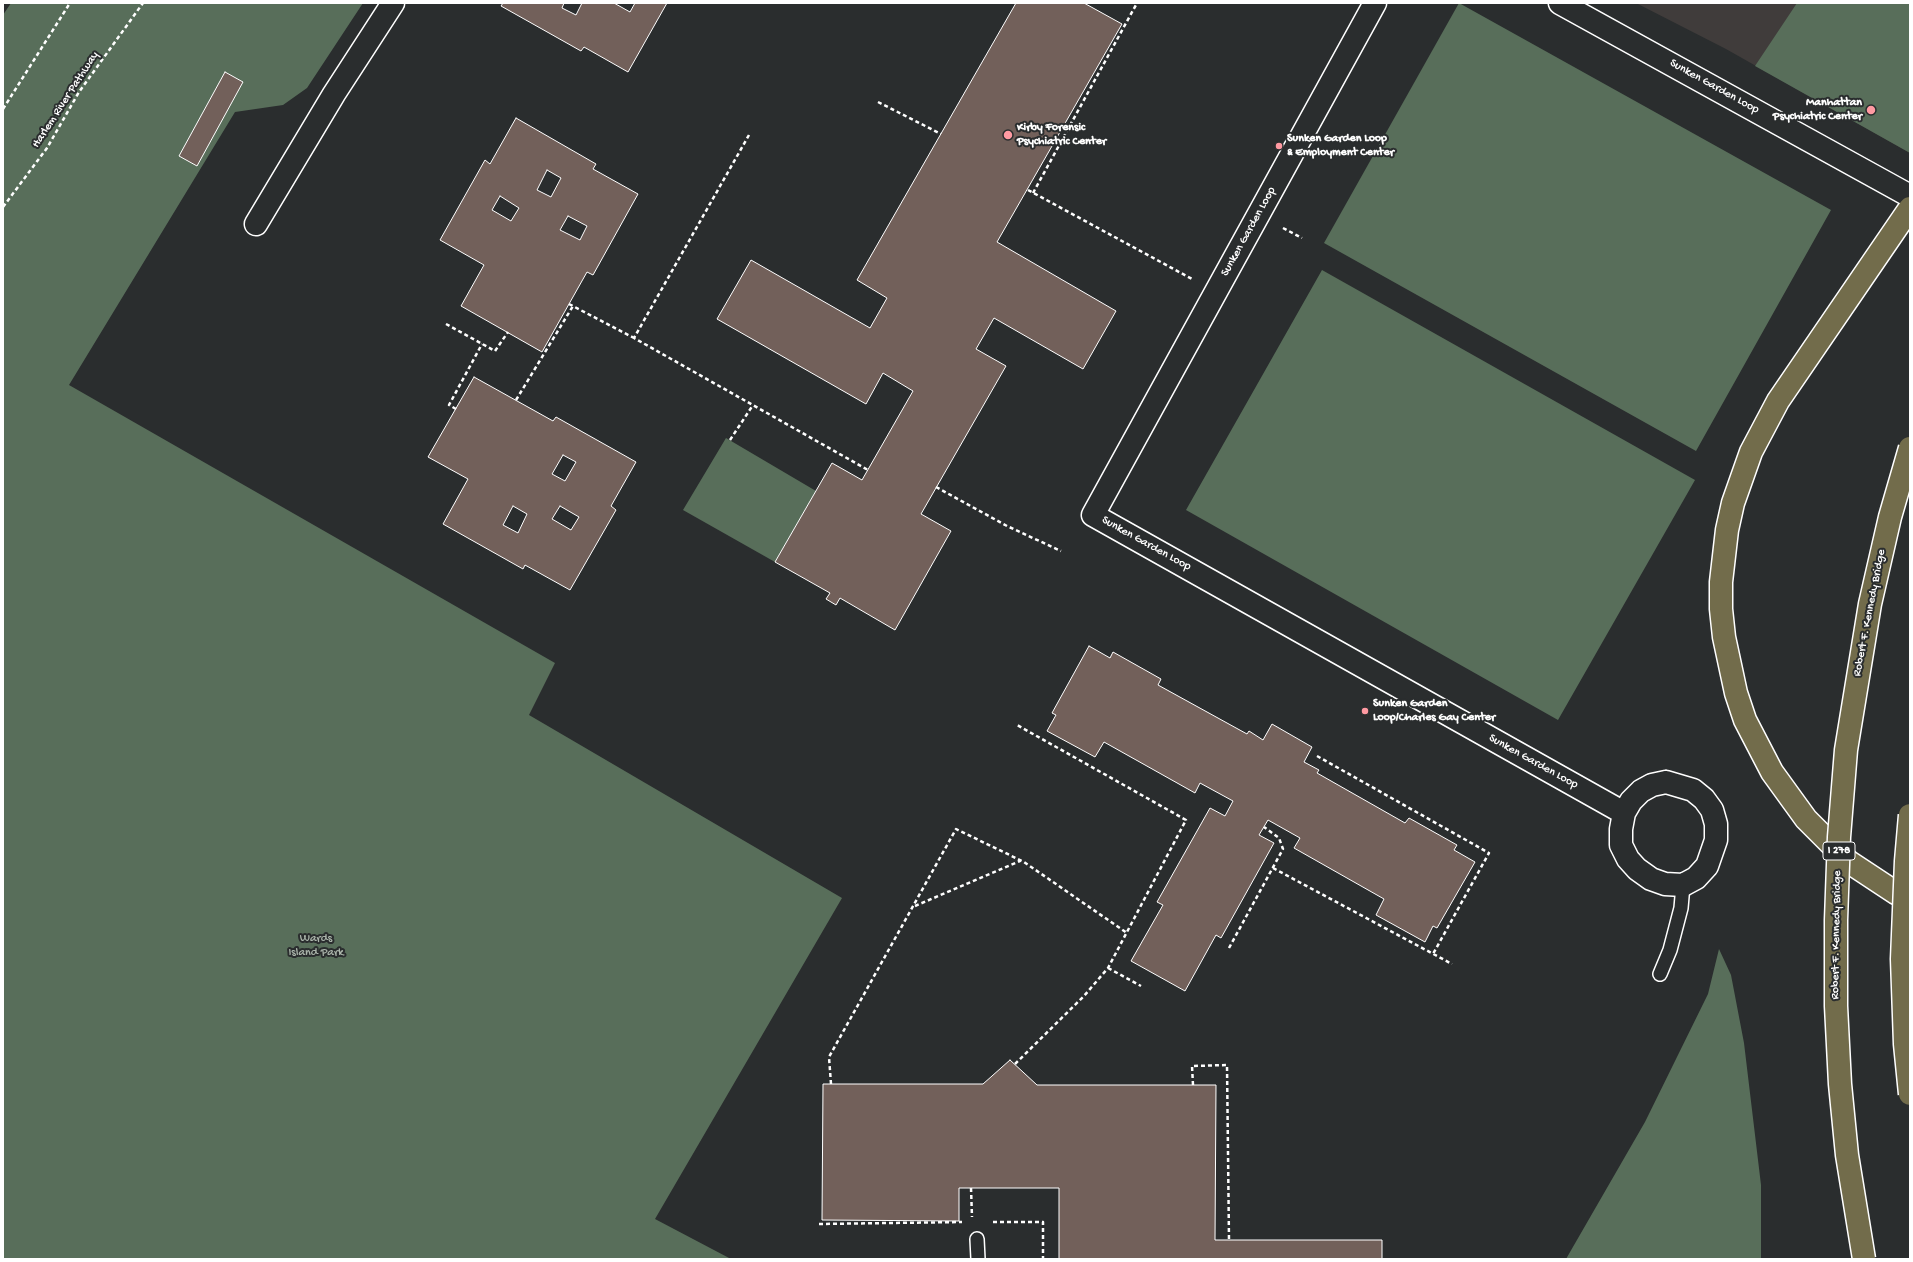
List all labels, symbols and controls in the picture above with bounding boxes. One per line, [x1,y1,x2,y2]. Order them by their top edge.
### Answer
street label: Harlem River Pathway [29,49,103,151]
street label: Sunken Garden Loop [1667,56,1761,118]
place label: Manhattan Psychiatric Center [1773,96,1862,124]
marker: Manhattan Psychiatric Center [1865,104,1877,116]
place label: Kirby Forensic Psychiatric Center [1017,121,1106,149]
marker: Kirby Forensic Psychiatric Center [1002,129,1014,141]
place label: Sunken Garden Loop & Employment Center [1287,132,1394,160]
marker: Sunken Garden Loop & Employment Center [1274,141,1284,151]
street label: Sunken Garden Loop [1218,185,1280,279]
street label: Sunken Garden Loop [1099,513,1193,575]
street label: Robert F. Kennedy Bridge [1851,548,1889,678]
place label: Sunken Garden Loop/Charles Gay Center [1373,697,1495,725]
marker: Sunken Garden Loop/Charles Gay Center [1360,706,1370,716]
street label: Sunken Garden Loop [1486,731,1580,793]
road number: I 278 [1823,842,1855,860]
street label: Robert F. Kennedy Bridge [1829,870,1845,1000]
park label: Wards Island Park [288,932,344,960]

